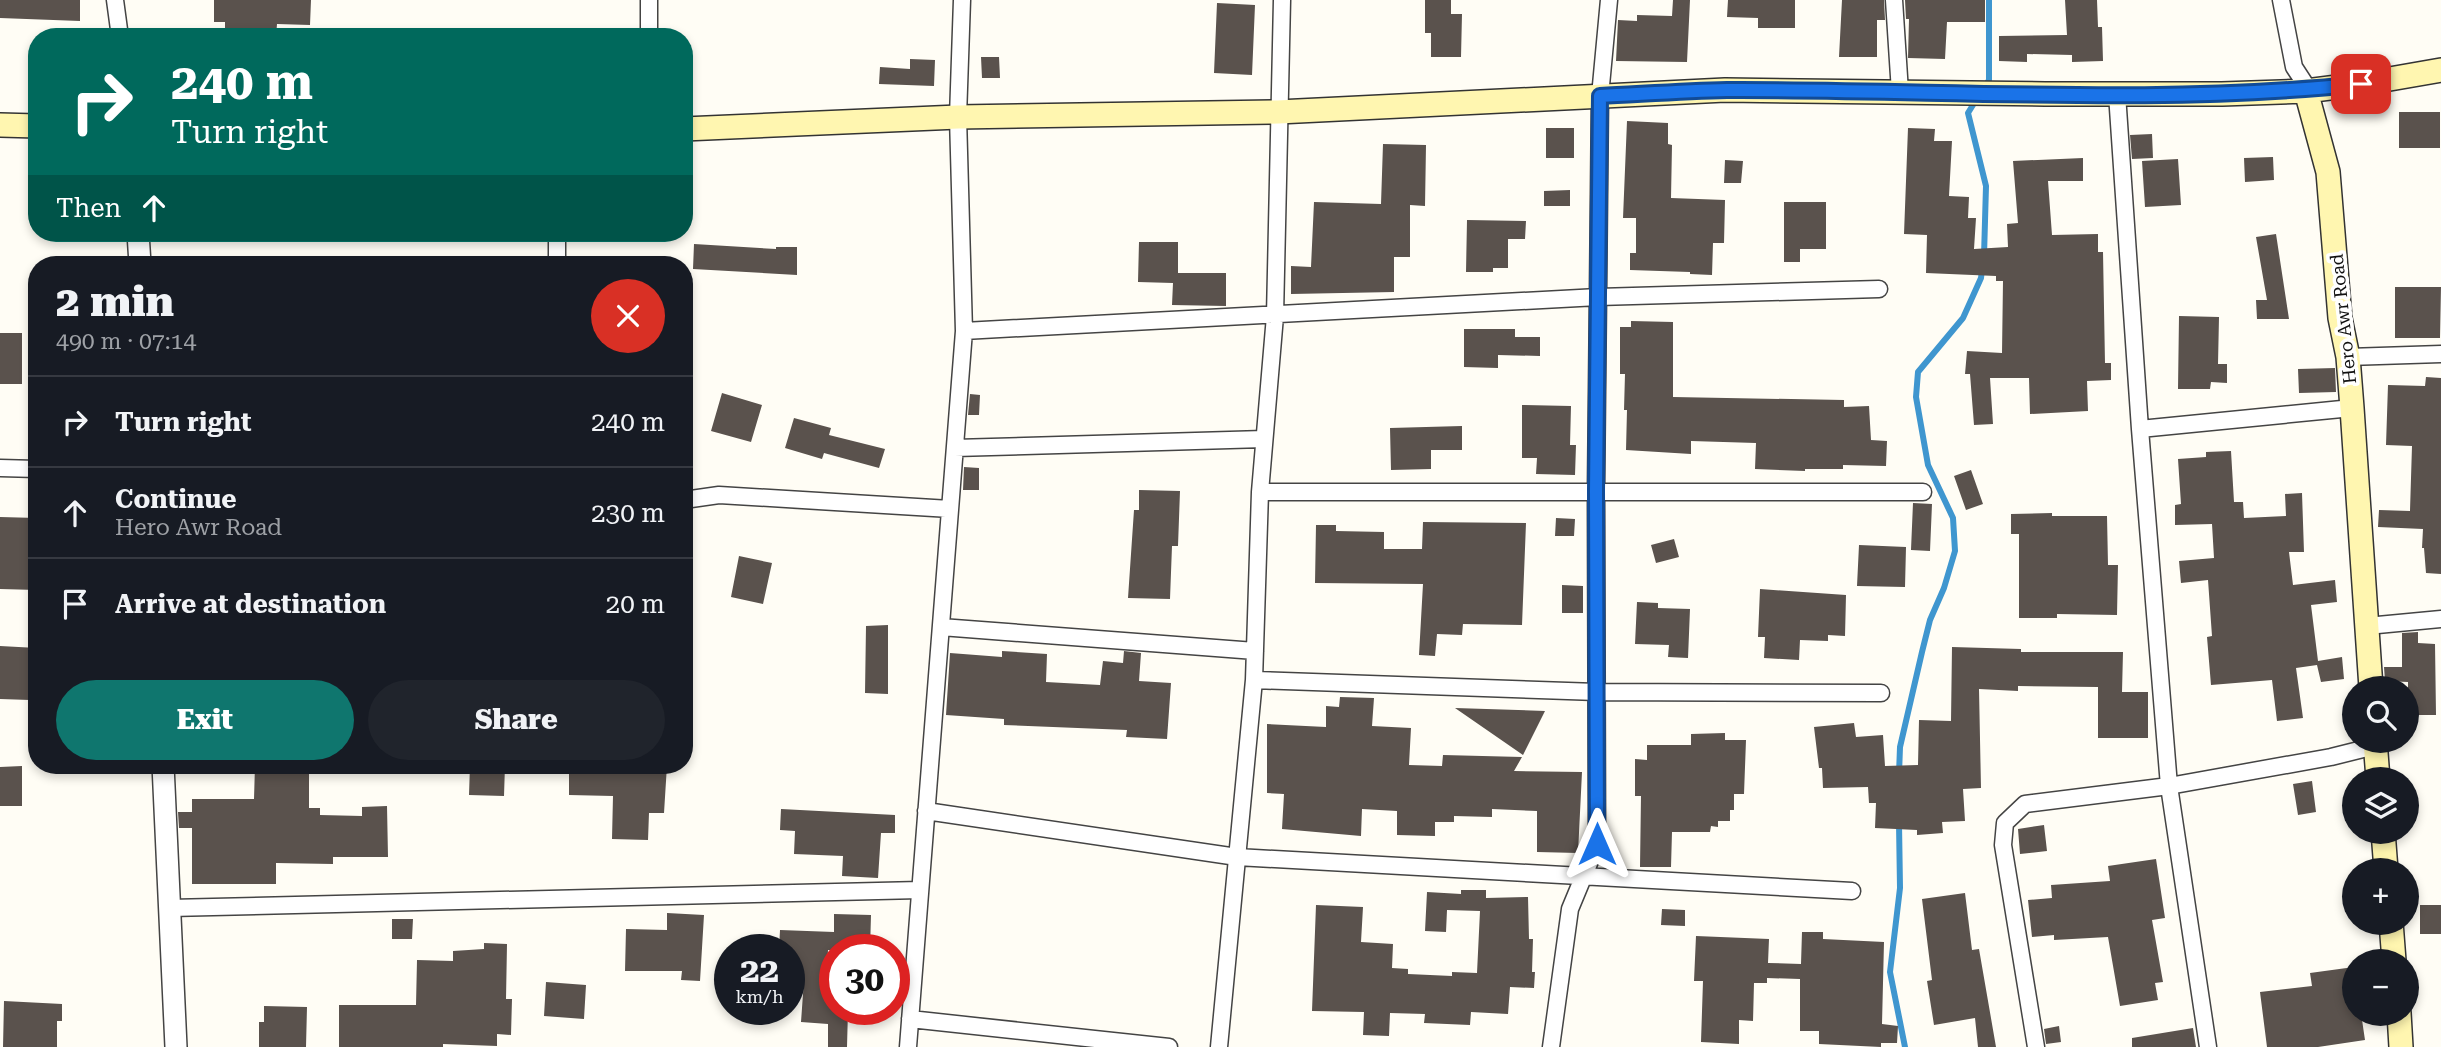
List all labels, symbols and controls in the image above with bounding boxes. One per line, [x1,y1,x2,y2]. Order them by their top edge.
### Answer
text: 240 m [171,54,313,111]
pin [2331,54,2391,114]
icon: right [56,56,147,147]
icon: arrive [2342,65,2380,103]
text: Turn right [171,113,328,151]
icon: ahead [135,189,173,227]
text: Then [56,193,121,223]
street label: Hero Awr Road [2326,252,2360,385]
text: 2 min [56,277,174,326]
button: close [591,279,665,353]
text: 490 m · 07:14 [56,328,196,355]
icon: right [56,403,94,441]
text: Turn right [115,407,251,437]
text: 240 m [591,407,665,437]
text: Continue [115,484,237,514]
icon: ahead [56,494,94,532]
text: 230 m [591,498,665,528]
text: Hero Awr Road [115,514,282,541]
icon: arrive [56,585,94,623]
text: Arrive at destination [115,589,386,619]
text: 20 m [606,589,665,619]
map controls [2342,676,2419,1026]
button: search [2342,676,2419,753]
button: Exit [56,680,354,760]
button: Share [368,680,665,760]
button: layers [2342,767,2419,844]
position arrow [1560,807,1634,881]
button: + [2342,858,2419,935]
speed limit sign: 30 [819,934,910,1025]
button: − [2342,949,2419,1026]
text: 22 [740,950,779,991]
text: km/h [735,986,784,1007]

